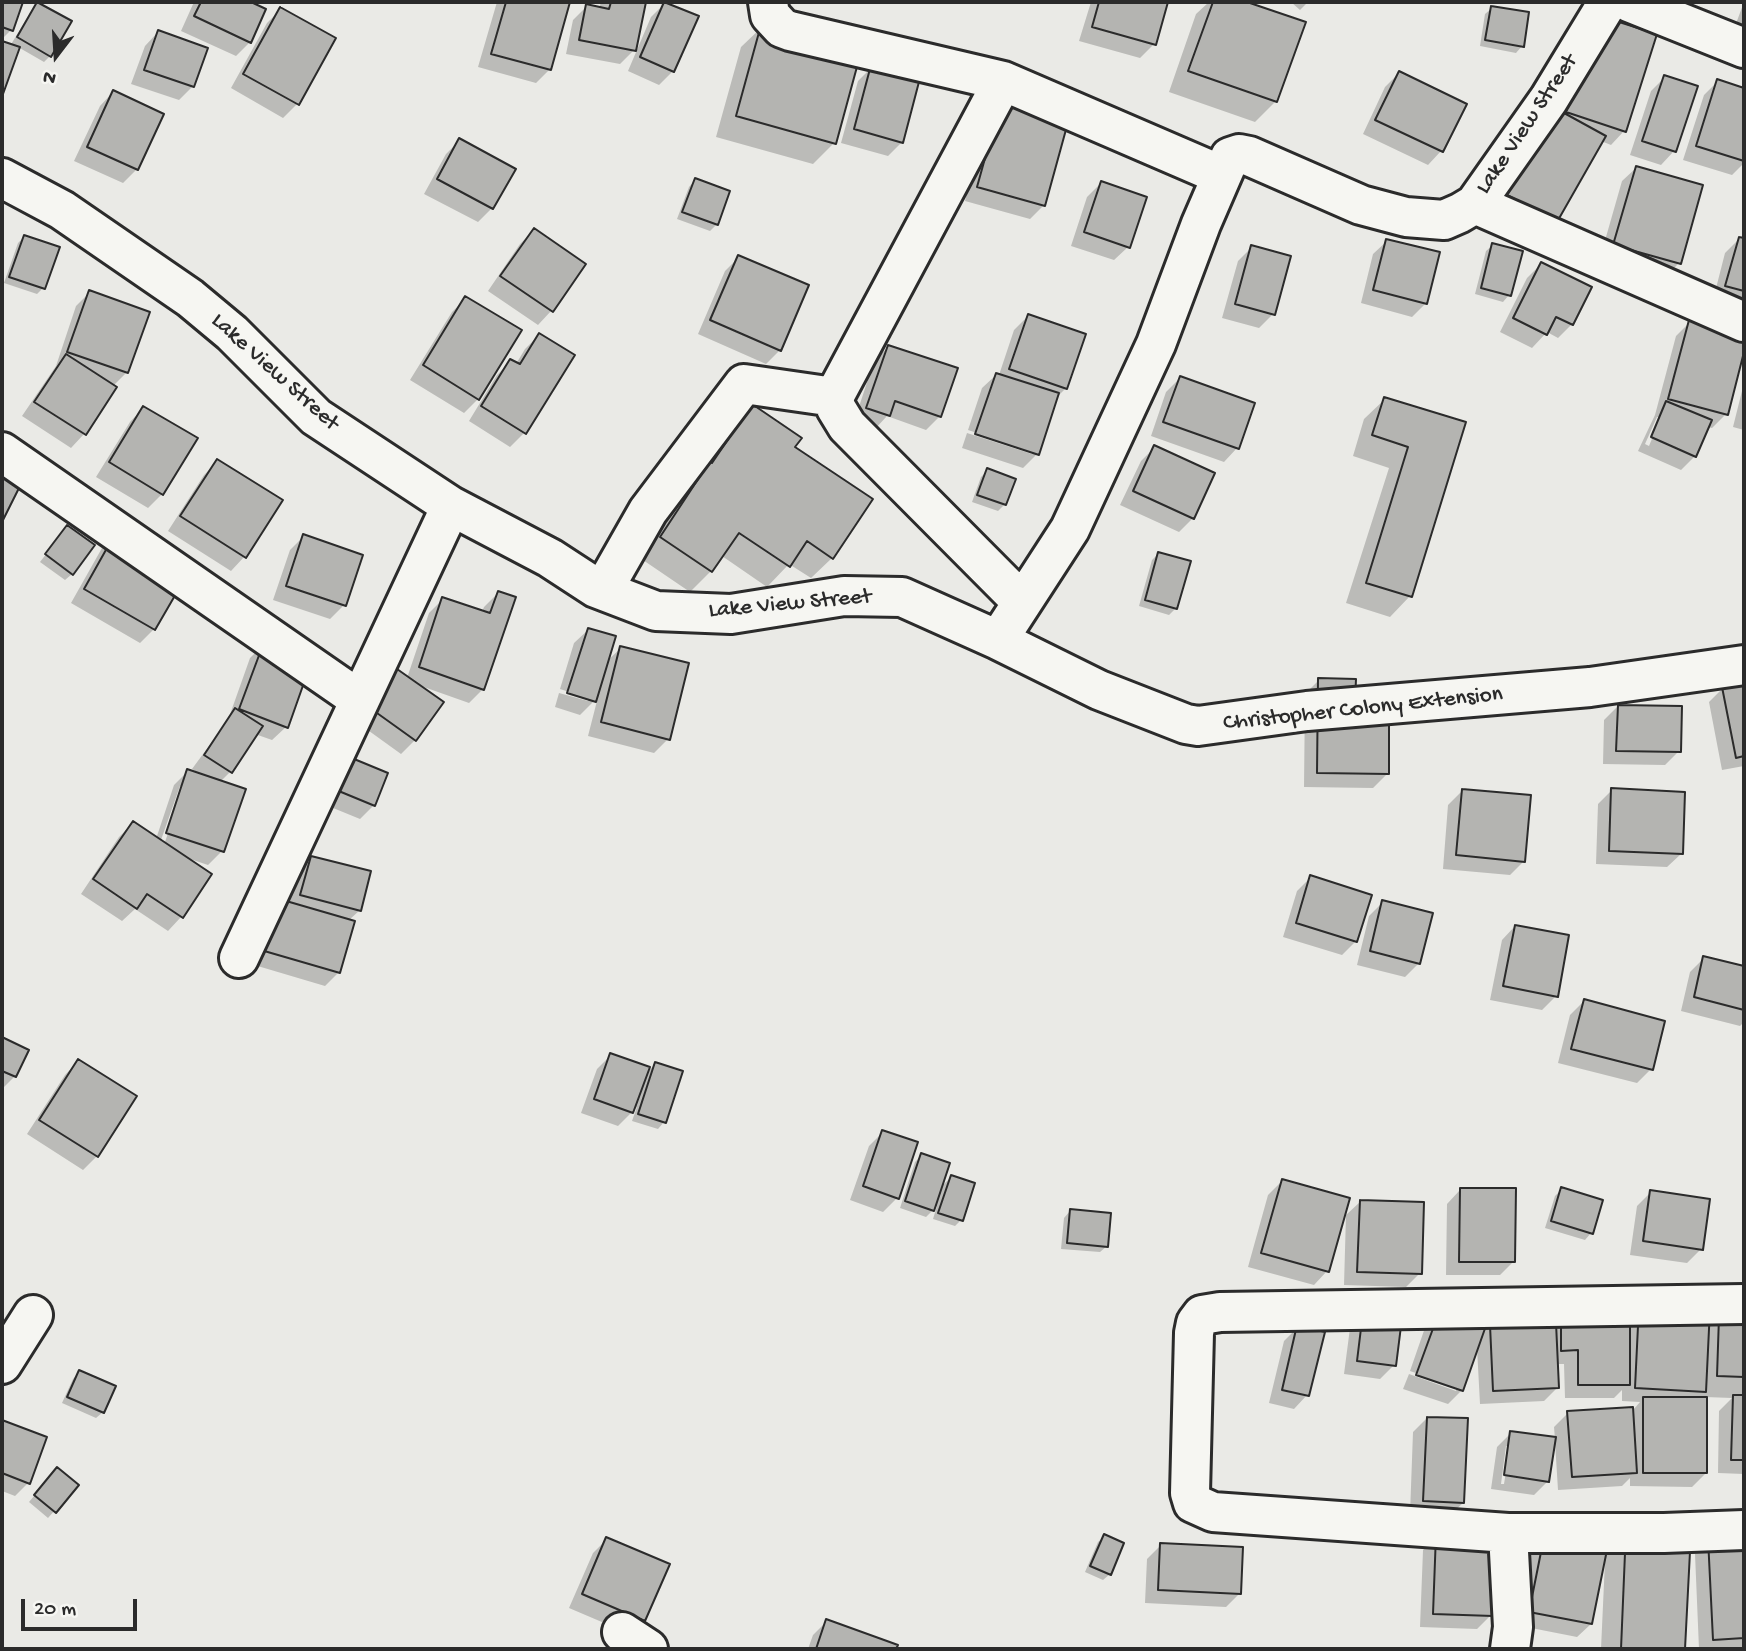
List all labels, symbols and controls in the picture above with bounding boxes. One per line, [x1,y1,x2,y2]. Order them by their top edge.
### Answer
north arrow [21,21,91,91]
street label: Lake View Street [1471,50,1585,200]
text: N [40,64,59,89]
street label: Lake View Street [204,308,344,438]
street label: Lake View Street [708,584,872,626]
street label: Christopher Colony Extension [1222,682,1504,738]
scale bar [24,1584,140,1628]
text: 20 m [34,1598,76,1623]

